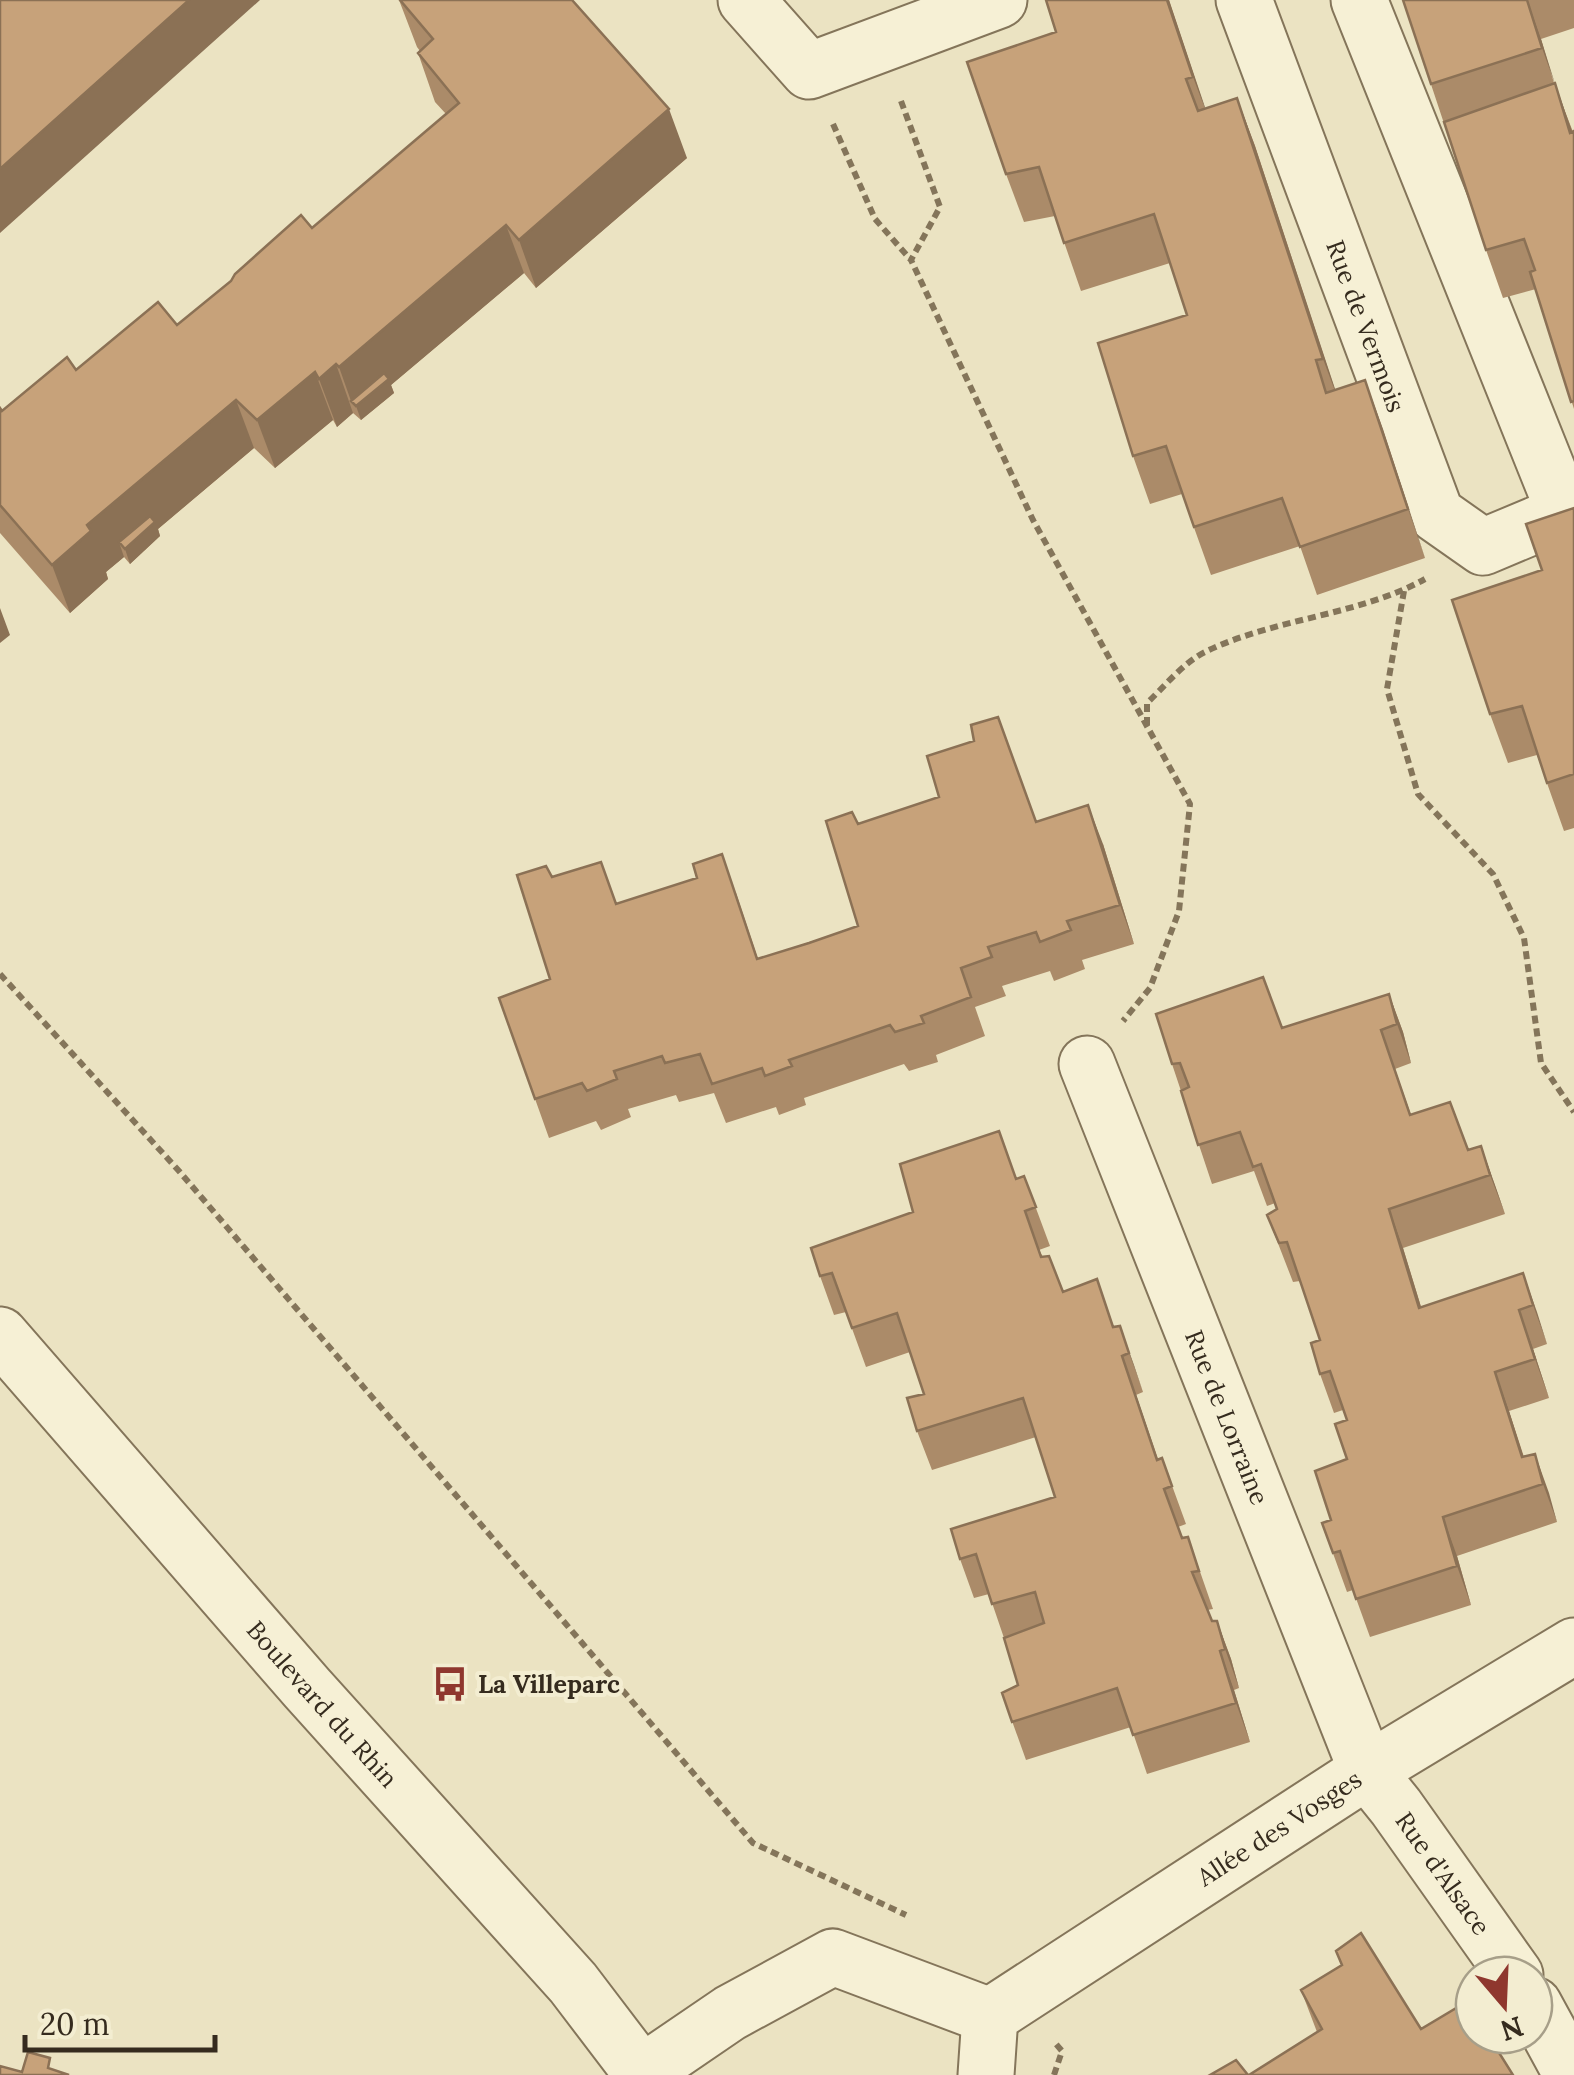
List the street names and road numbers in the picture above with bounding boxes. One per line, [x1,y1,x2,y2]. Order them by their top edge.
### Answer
street label: Rue de Vermois [1319,236,1412,416]
street label: Rue de Lorraine [1178,1325,1276,1509]
street label: Boulevard du Rhin [240,1614,405,1794]
street label: Allée des Vosges [1190,1763,1368,1894]
street label: Rue d'Alsace [1389,1806,1498,1941]

